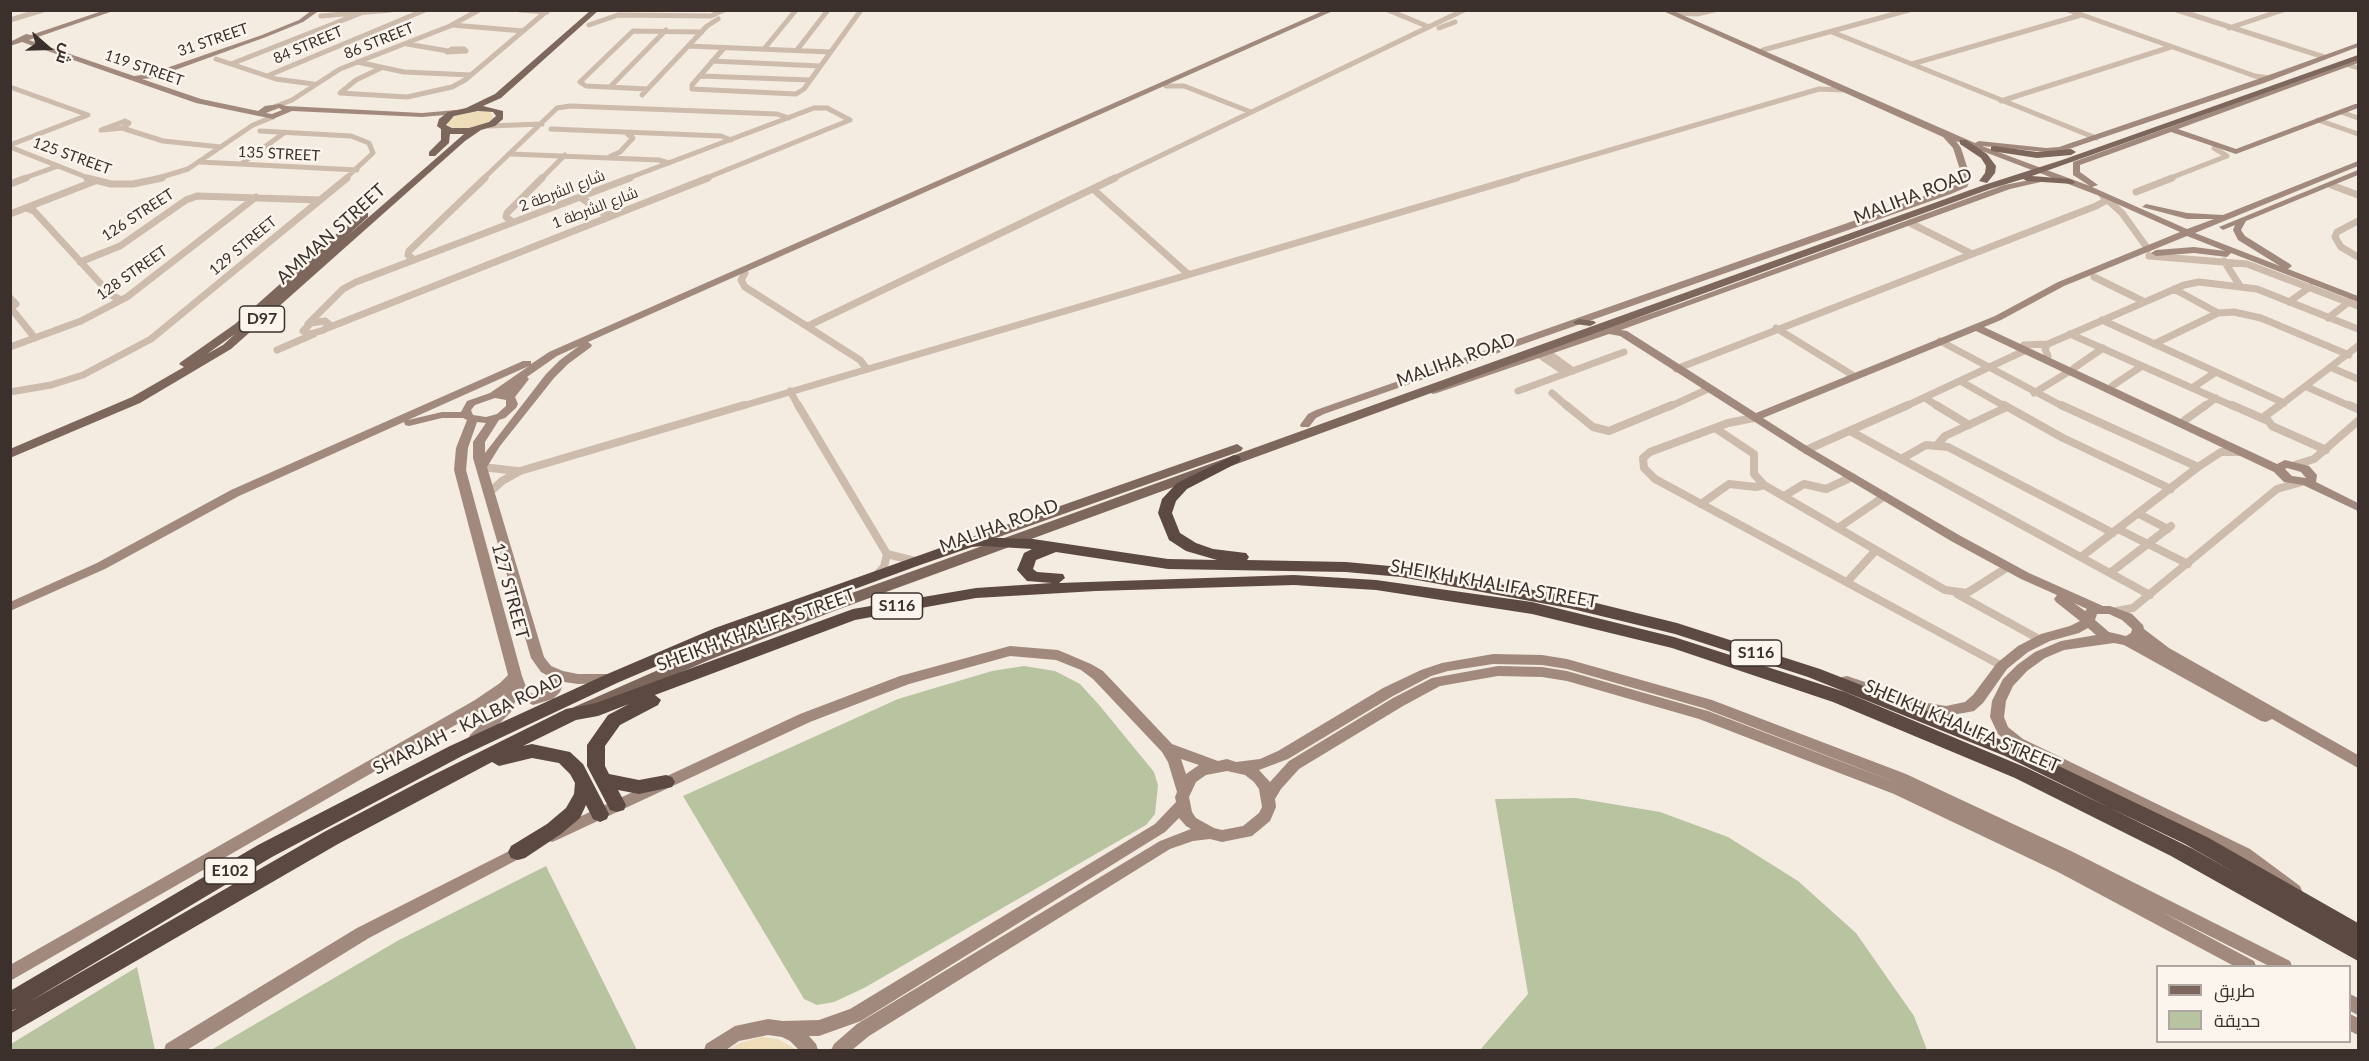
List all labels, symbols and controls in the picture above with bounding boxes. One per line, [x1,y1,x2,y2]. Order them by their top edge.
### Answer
north arrow [18,18,78,78]
street label: 31 STREET [175,19,251,61]
street label: 86 STREET [341,19,417,63]
street label: 84 STREET [271,22,345,68]
text: ش [53,41,78,67]
street label: 119 STREET [102,46,186,90]
street label: 125 STREET [30,133,114,179]
street label: 135 STREET [237,143,321,165]
street label: MALIHA ROAD [1851,164,1975,228]
street label: شارع الشرطة 2 [517,166,607,216]
street label: AMMAN STREET [272,179,390,289]
street label: شارع الشرطة 1 [550,183,640,233]
street label: 126 STREET [98,185,178,245]
street label: 129 STREET [206,213,280,279]
street label: 128 STREET [93,242,171,304]
road number: D97 [240,306,284,332]
street label: MALIHA ROAD [1394,329,1518,391]
street label: MALIHA ROAD [937,495,1061,557]
street label: 127 STREET [487,540,533,642]
street label: SHEIKH KHALIFA STREET [1389,555,1599,613]
street label: SHEIKH KHALIFA STREET [653,584,859,676]
road number: S116 [872,593,922,619]
road number: S116 [1730,640,1782,666]
street label: SHARJAH - KALBA ROAD [369,668,567,780]
street label: SHEIKH KHALIFA STREET [1861,675,2063,777]
road number: E102 [204,858,256,884]
legend [2156,965,2351,1043]
text: طريق [2214,979,2255,1001]
text: حديقة [2214,1009,2260,1031]

